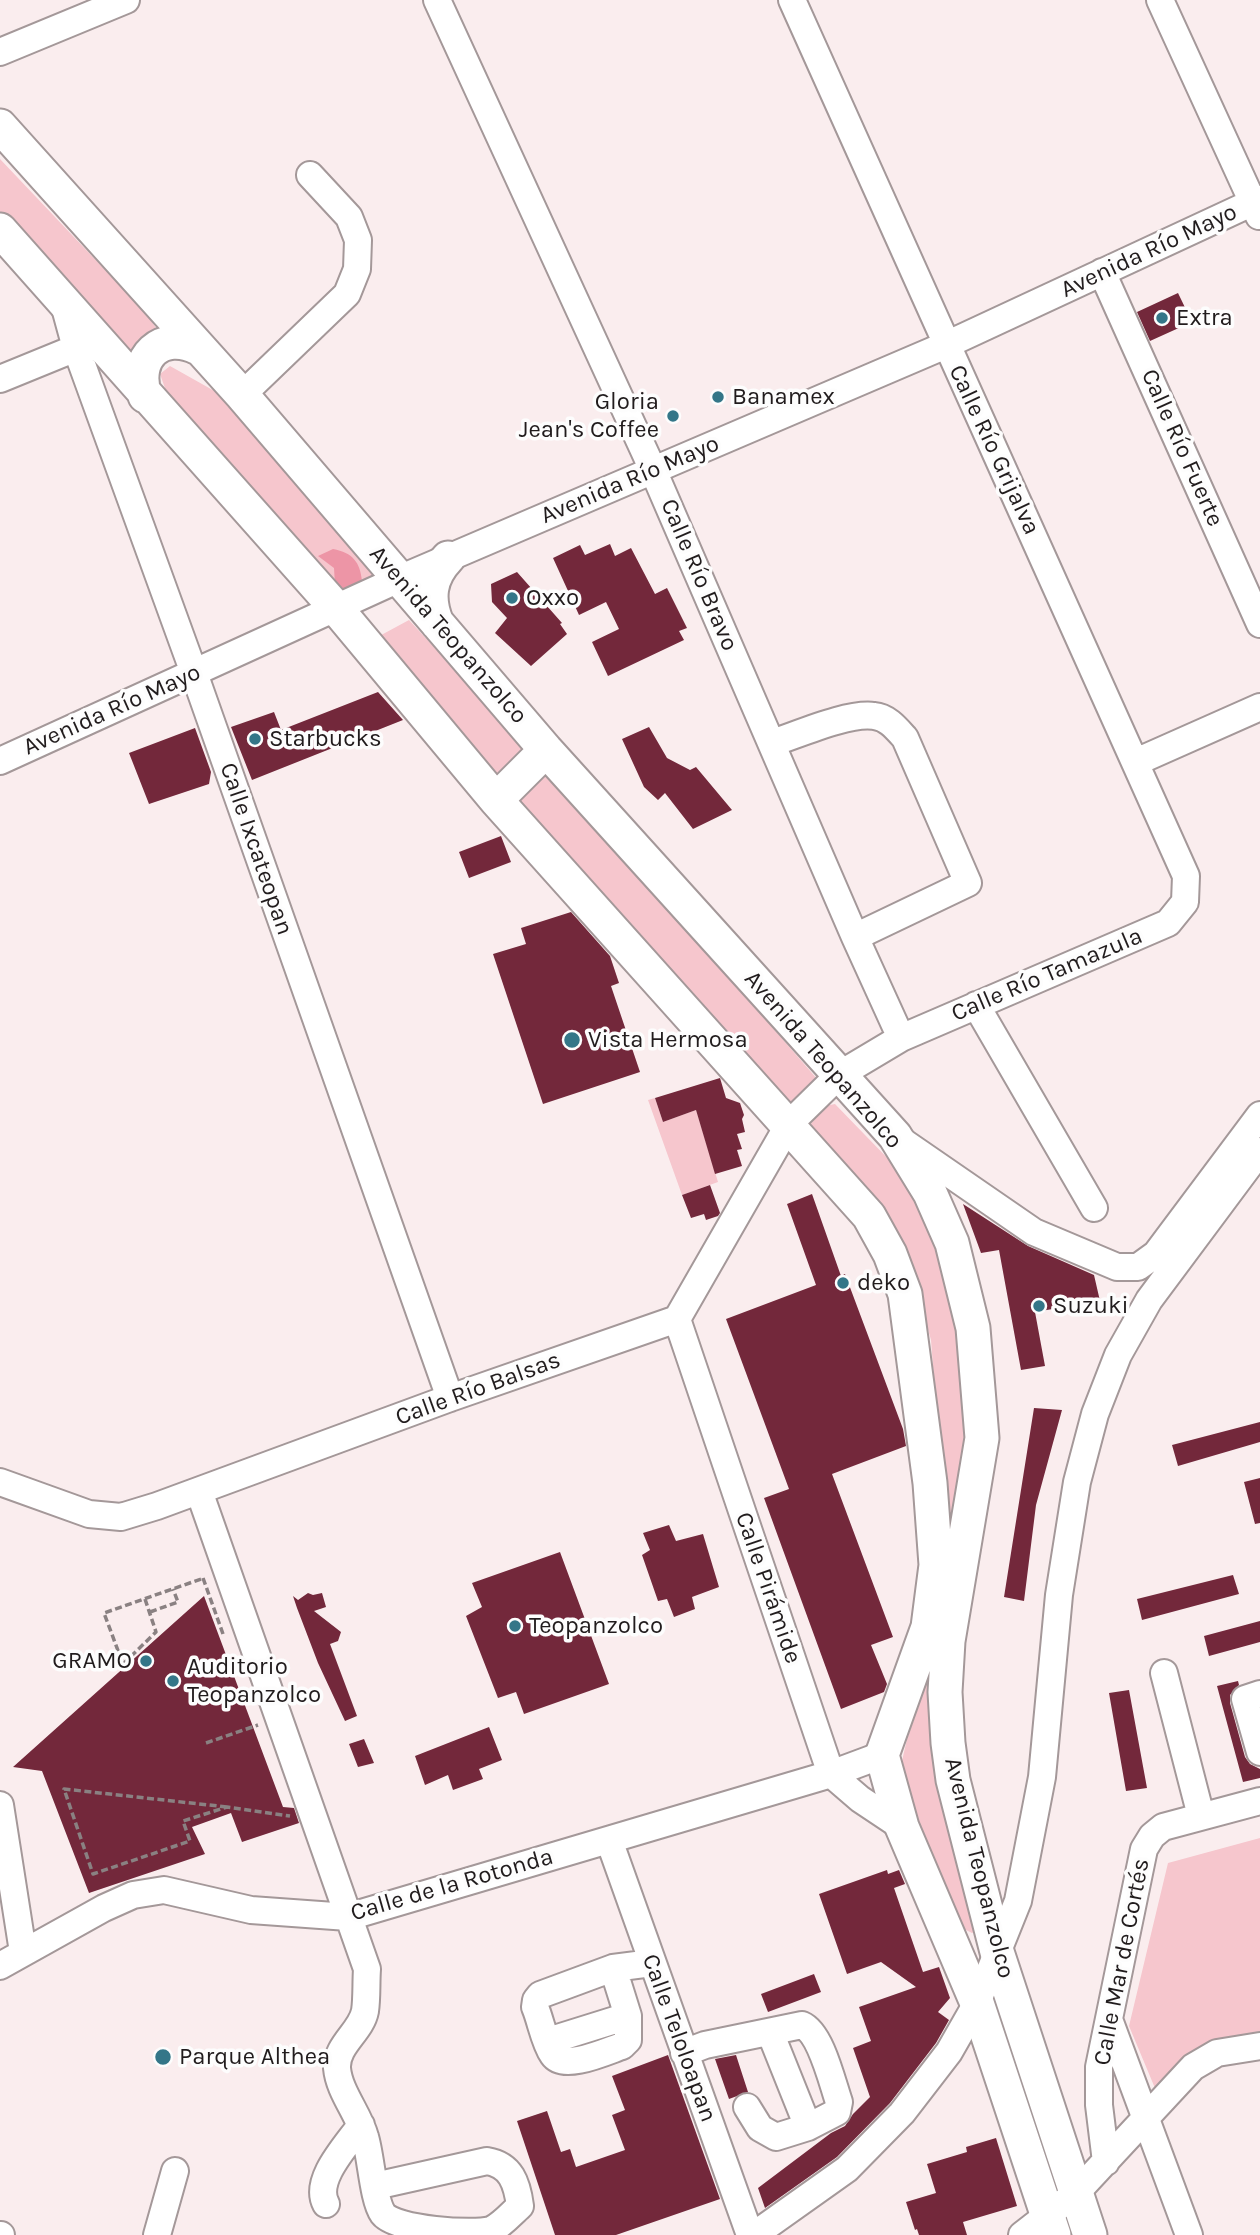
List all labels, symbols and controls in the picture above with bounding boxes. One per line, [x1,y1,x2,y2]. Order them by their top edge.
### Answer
street label: Avenida Río Mayo [1056,198,1242,304]
place label: Extra [1176,304,1233,332]
marker: Extra [1154,310,1170,326]
street label: Calle Río Grijalva [942,361,1046,539]
street label: Calle Río Fuerte [1134,365,1230,531]
place label: Banamex [732,383,835,411]
place label: Gloria Jean's Coffee [519,388,659,444]
marker: Banamex [710,389,726,405]
marker: Gloria Jean's Coffee [665,408,681,424]
street label: Avenida Río Mayo [537,429,723,531]
street label: Calle Río Bravo [654,495,744,655]
street label: Avenida Teopanzolco [363,540,533,730]
place label: Oxxo [526,584,579,612]
marker: Oxxo [504,590,520,606]
street label: Avenida Río Mayo [19,658,205,762]
place label: Starbucks [269,725,382,753]
marker: Starbucks [247,731,263,747]
street label: Calle Ixcateopan [213,759,299,939]
street label: Calle Río Tamazula [947,922,1147,1028]
street label: Avenida Teopanzolco [738,965,908,1155]
place label: Vista Hermosa [588,1026,748,1054]
marker: Vista Hermosa [562,1030,582,1050]
place label: deko [857,1269,910,1297]
marker: deko [835,1275,851,1291]
place label: Suzuki [1053,1292,1129,1320]
marker: Suzuki [1031,1298,1047,1314]
street label: Calle Río Balsas [392,1346,564,1432]
street label: Calle Pirámide [729,1509,807,1667]
place label: Teopanzolco [529,1612,663,1640]
marker: Teopanzolco [507,1618,523,1634]
place label: GRAMO [52,1647,132,1675]
marker: GRAMO [138,1653,154,1669]
place label: Auditorio Teopanzolco [187,1653,321,1709]
marker: Auditorio Teopanzolco [165,1673,181,1689]
street label: Avenida Teopanzolco [938,1755,1020,1981]
street label: Calle de la Rotonda [348,1842,556,1928]
street label: Calle Mar de Cortés [1088,1856,1156,2068]
street label: Calle Teloloapan [635,1950,723,2126]
place label: Parque Althea [179,2043,330,2071]
marker: Parque Althea [153,2047,173,2067]

